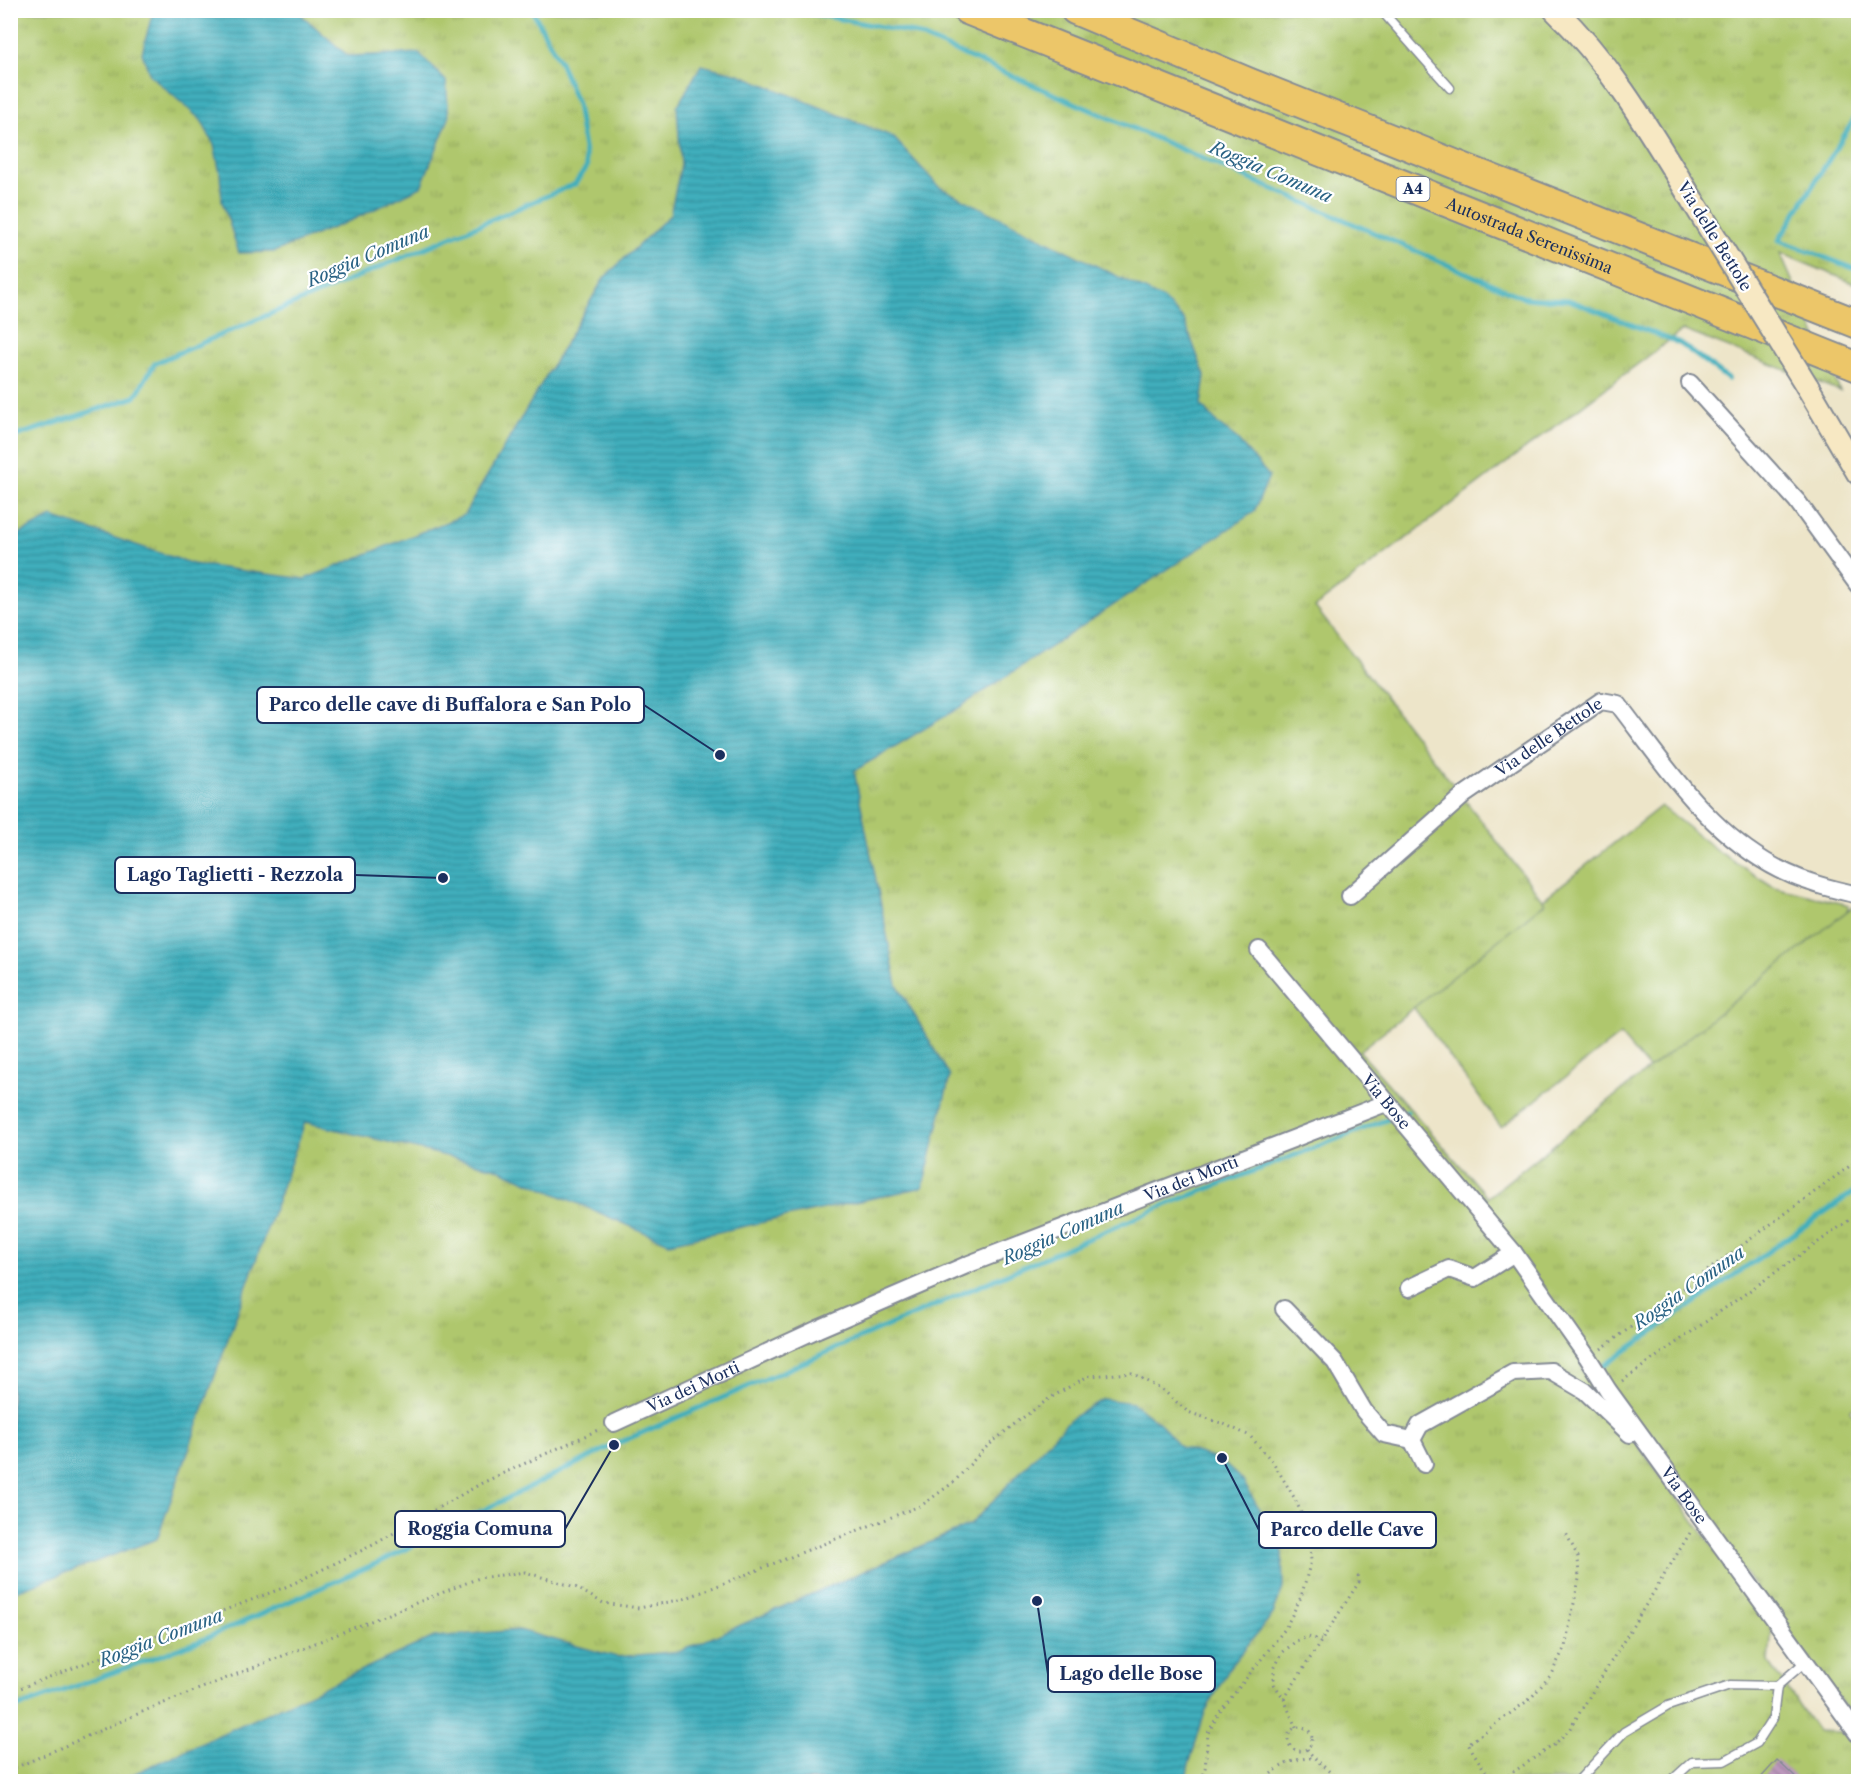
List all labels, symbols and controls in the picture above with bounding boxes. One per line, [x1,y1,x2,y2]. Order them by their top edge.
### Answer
water label: Roggia Comuna [1205,136,1336,208]
road number: A4 [1396,177,1430,201]
street label: Via delle Bettole [1673,177,1757,294]
street label: Autostrada Serenissima [1442,193,1616,278]
water label: Roggia Comuna [302,220,433,292]
callout: Parco delle cave di Buffalora e San Polo [257,687,644,723]
street label: Via delle Bettole [1490,693,1606,781]
text: Parco delle cave di Buffalora e San Polo [269,694,631,716]
callout: Lago Taglietti - Rezzola [115,857,355,893]
text: Lago Taglietti - Rezzola [127,864,344,886]
street label: Via Bose [1357,1069,1415,1133]
street label: Via dei Morti [1140,1151,1241,1206]
water label: Roggia Comuna [997,1196,1127,1270]
water label: Roggia Comuna [1627,1241,1749,1336]
street label: Via dei Morti [643,1357,743,1417]
street label: Via Bose [1656,1462,1712,1528]
callout: Roggia Comuna [395,1511,565,1547]
callout: Parco delle Cave [1259,1512,1436,1548]
text: Roggia Comuna [407,1518,553,1540]
text: Parco delle Cave [1270,1519,1424,1541]
water label: Roggia Comuna [94,1604,226,1672]
callout: Lago delle Bose [1048,1656,1215,1692]
text: Lago delle Bose [1059,1663,1203,1685]

